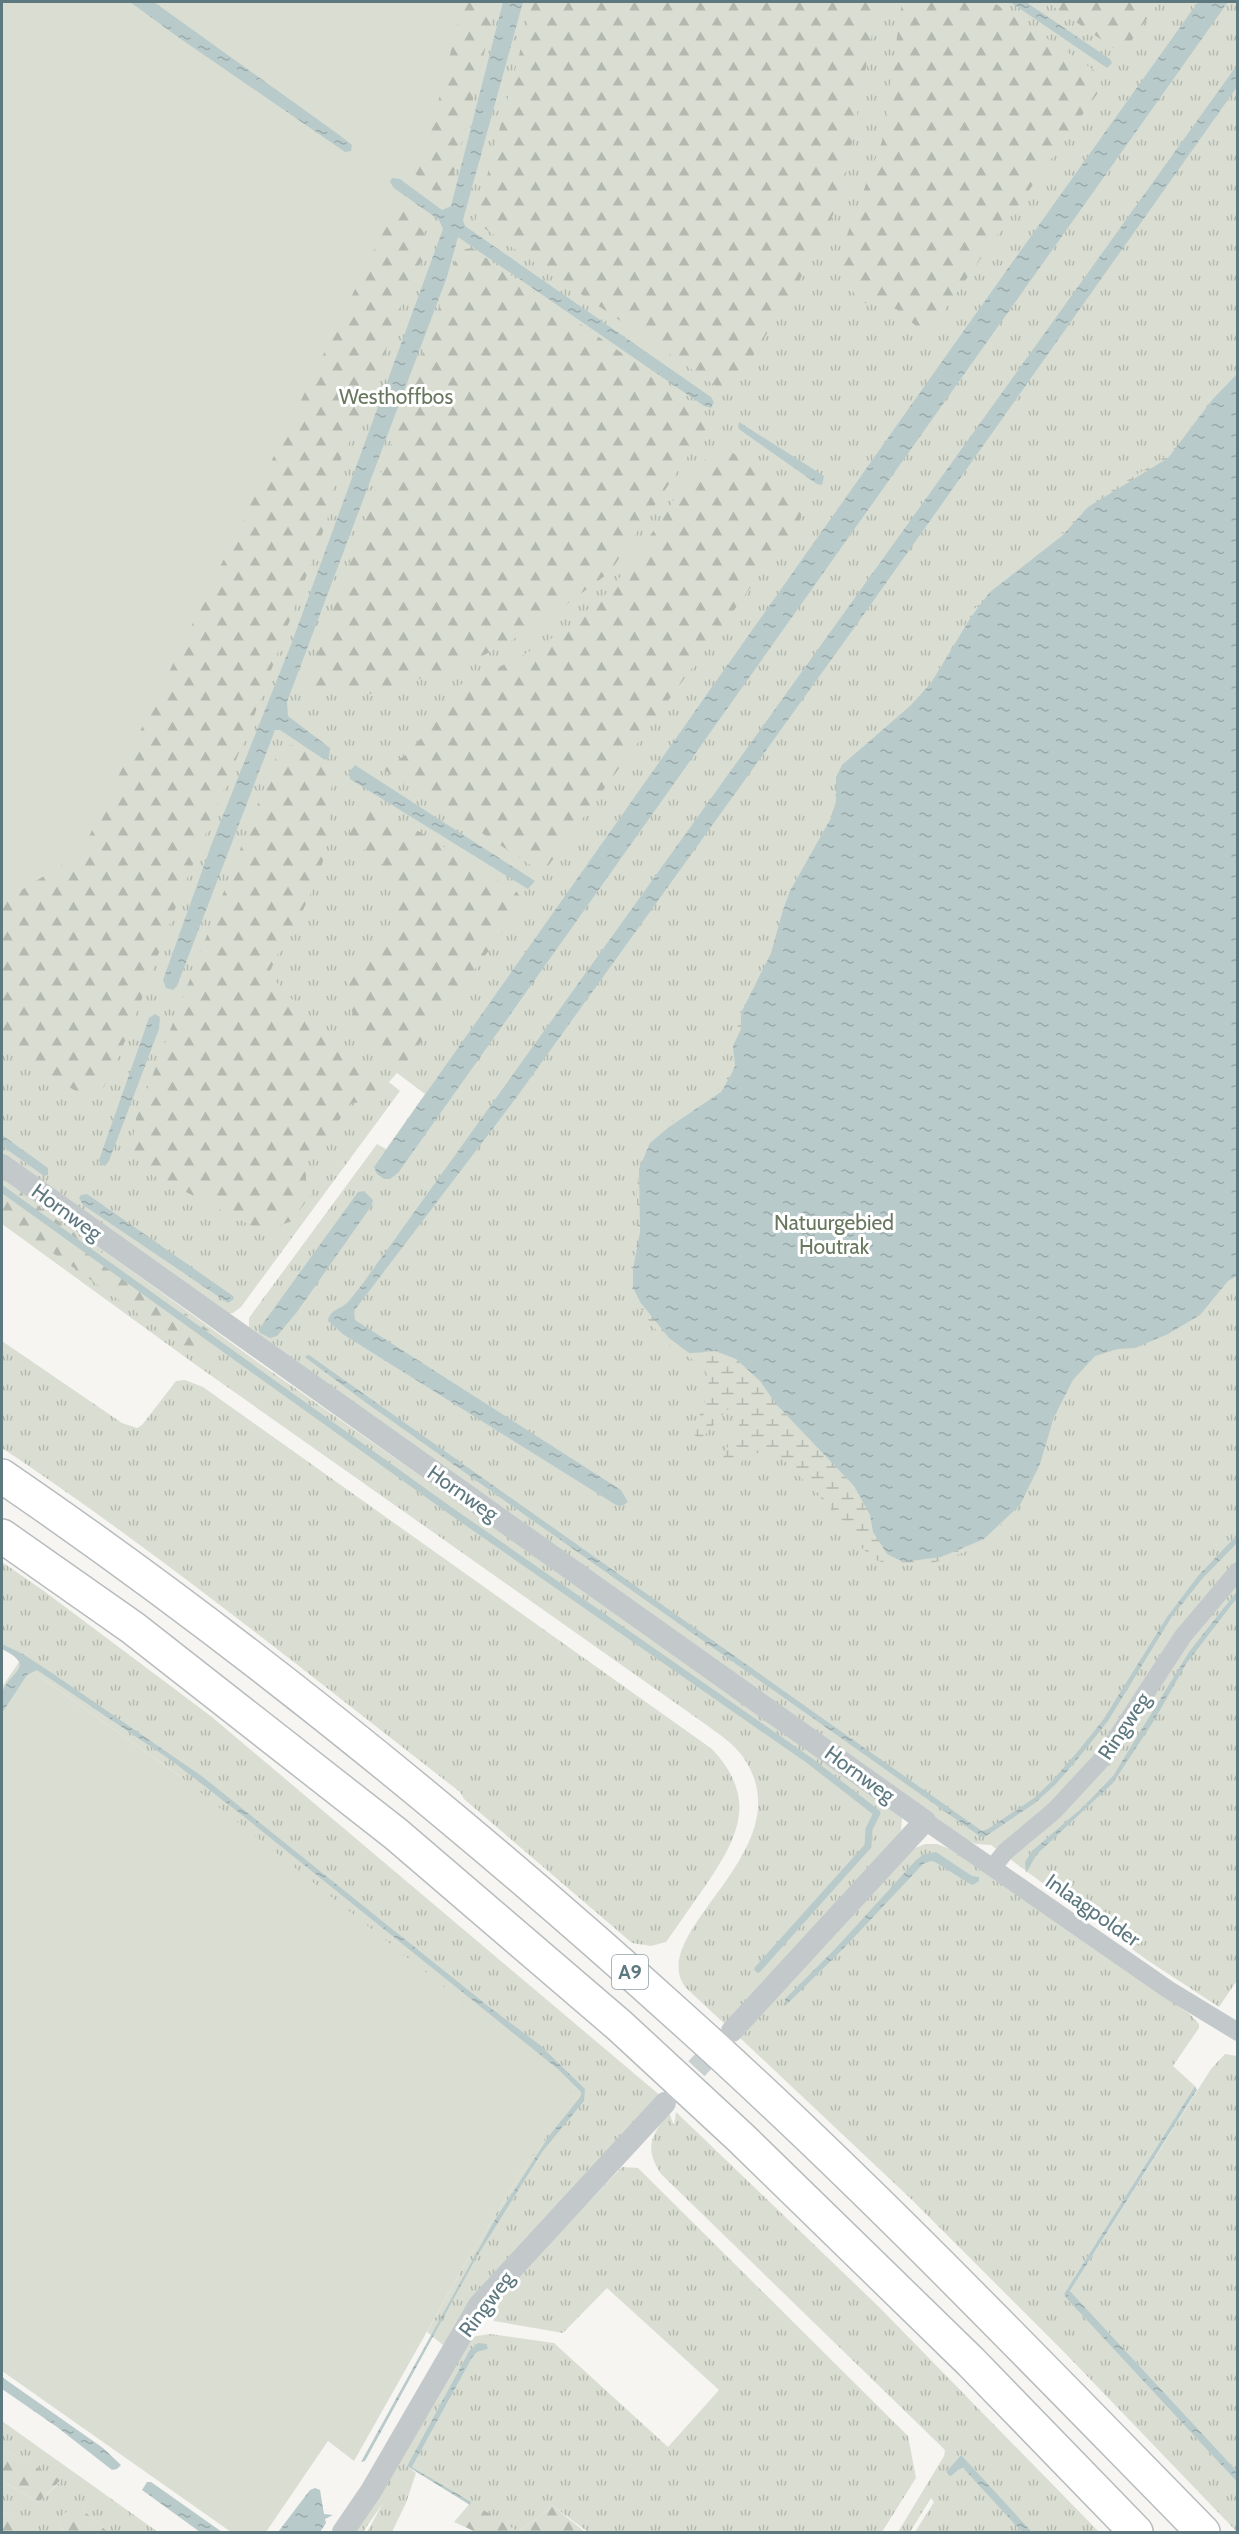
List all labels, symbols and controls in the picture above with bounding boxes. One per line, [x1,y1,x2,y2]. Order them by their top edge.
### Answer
park label: Westhoffbos [339,384,453,409]
street label: Hornweg [27,1178,107,1246]
park label: Natuurgebied Houtrak [774,1210,894,1259]
street label: Hornweg [423,1460,504,1527]
street label: Ringweg [1093,1687,1156,1764]
street label: Hornweg [820,1740,900,1808]
street label: Inlaagpolder [1041,1868,1145,1952]
road number: A9 [612,1955,648,1989]
street label: Ringweg [453,2266,519,2342]

